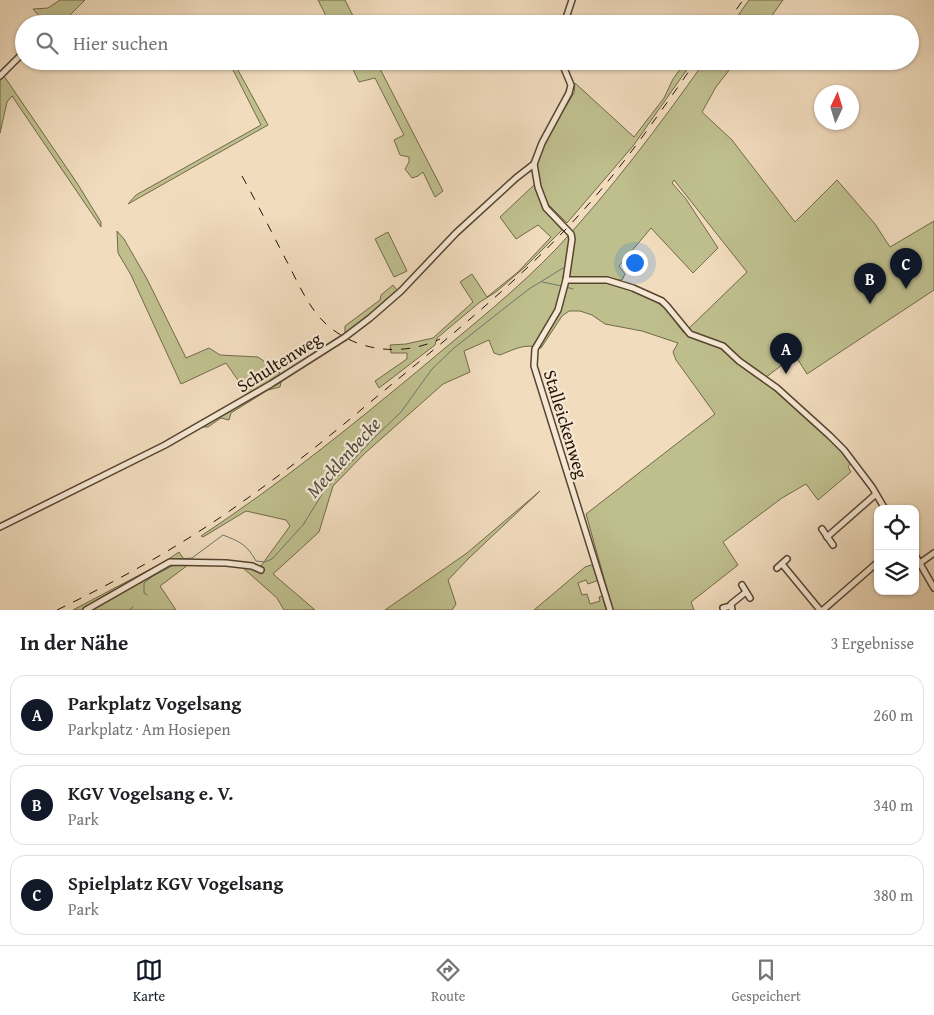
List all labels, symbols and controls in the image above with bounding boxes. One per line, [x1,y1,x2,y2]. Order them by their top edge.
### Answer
search box [15,15,919,70]
icon: search [33,29,61,57]
text: Hier suchen [73,29,168,57]
north arrow [814,85,859,130]
pin: C [890,248,922,289]
your location [622,250,648,276]
pin: B [854,263,886,304]
street label: Schultenweg [231,325,327,399]
pin: A [770,333,802,374]
street label: Stalleickenweg [537,366,595,482]
water label: Mecklenbecke [299,410,387,504]
map controls [874,505,919,595]
button: locate [874,505,919,550]
button: layers [874,550,919,595]
text: In der Nähe [20,627,128,658]
text: 3 Ergebnisse [831,631,914,655]
text: Parkplatz Vogelsang [68,689,241,717]
text: A [32,703,42,727]
text: 260 m [873,703,913,727]
text: Parkplatz · Am Hosiepen [68,717,230,741]
text: KGV Vogelsang e. V. [68,779,233,807]
text: B [32,793,42,817]
text: 340 m [873,793,913,817]
text: Park [68,807,99,831]
text: Spielplatz KGV Vogelsang [68,869,283,897]
text: C [32,883,42,907]
text: 380 m [873,883,913,907]
text: Park [68,897,99,921]
tab: Karte [133,956,165,1006]
tab: Route [431,956,465,1006]
tab: Gespeichert [731,956,801,1006]

